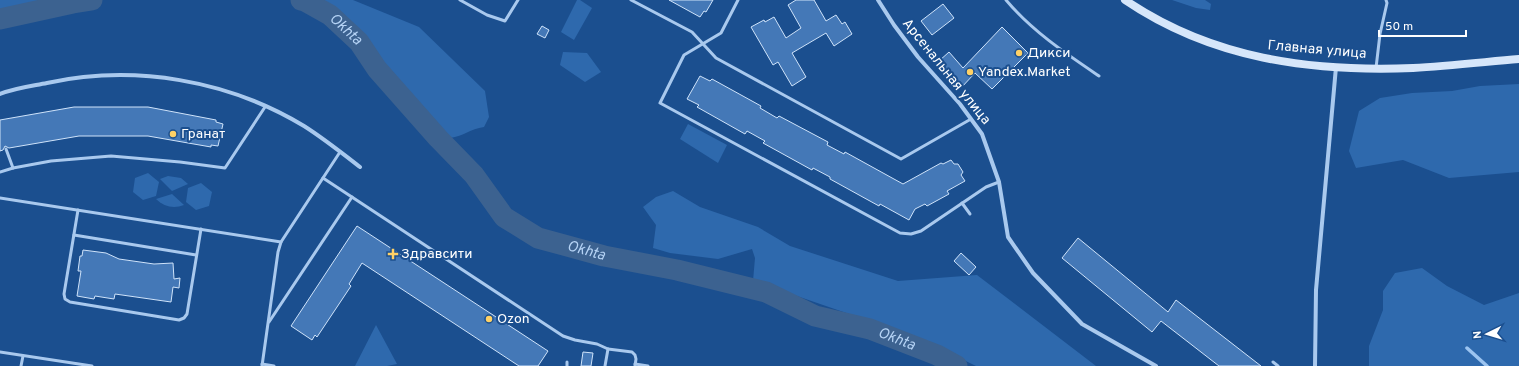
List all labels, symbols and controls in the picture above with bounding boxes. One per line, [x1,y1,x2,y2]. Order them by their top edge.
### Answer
water label: Okhta [325,9,366,50]
scale bar [1379,12,1466,38]
street label: Арсенальная улица [898,16,994,128]
text: 50 m [1385,19,1413,35]
street label: Главная улица [1267,37,1367,63]
place label: Дикси [1027,45,1071,62]
marker: Дикси [1014,48,1024,58]
place label: Yandex.Market [978,64,1071,81]
marker: Yandex.Market [965,67,975,77]
place label: Гранат [181,126,225,143]
marker: Гранат [168,129,178,139]
water label: Okhta [565,237,608,265]
place label: Здравсити [401,246,473,263]
marker: Здравсити [388,249,398,259]
place label: Ozon [497,311,530,328]
marker: Ozon [484,314,494,324]
north arrow [1467,314,1507,354]
water label: Okhta [875,323,918,355]
text: N [1471,330,1485,339]

